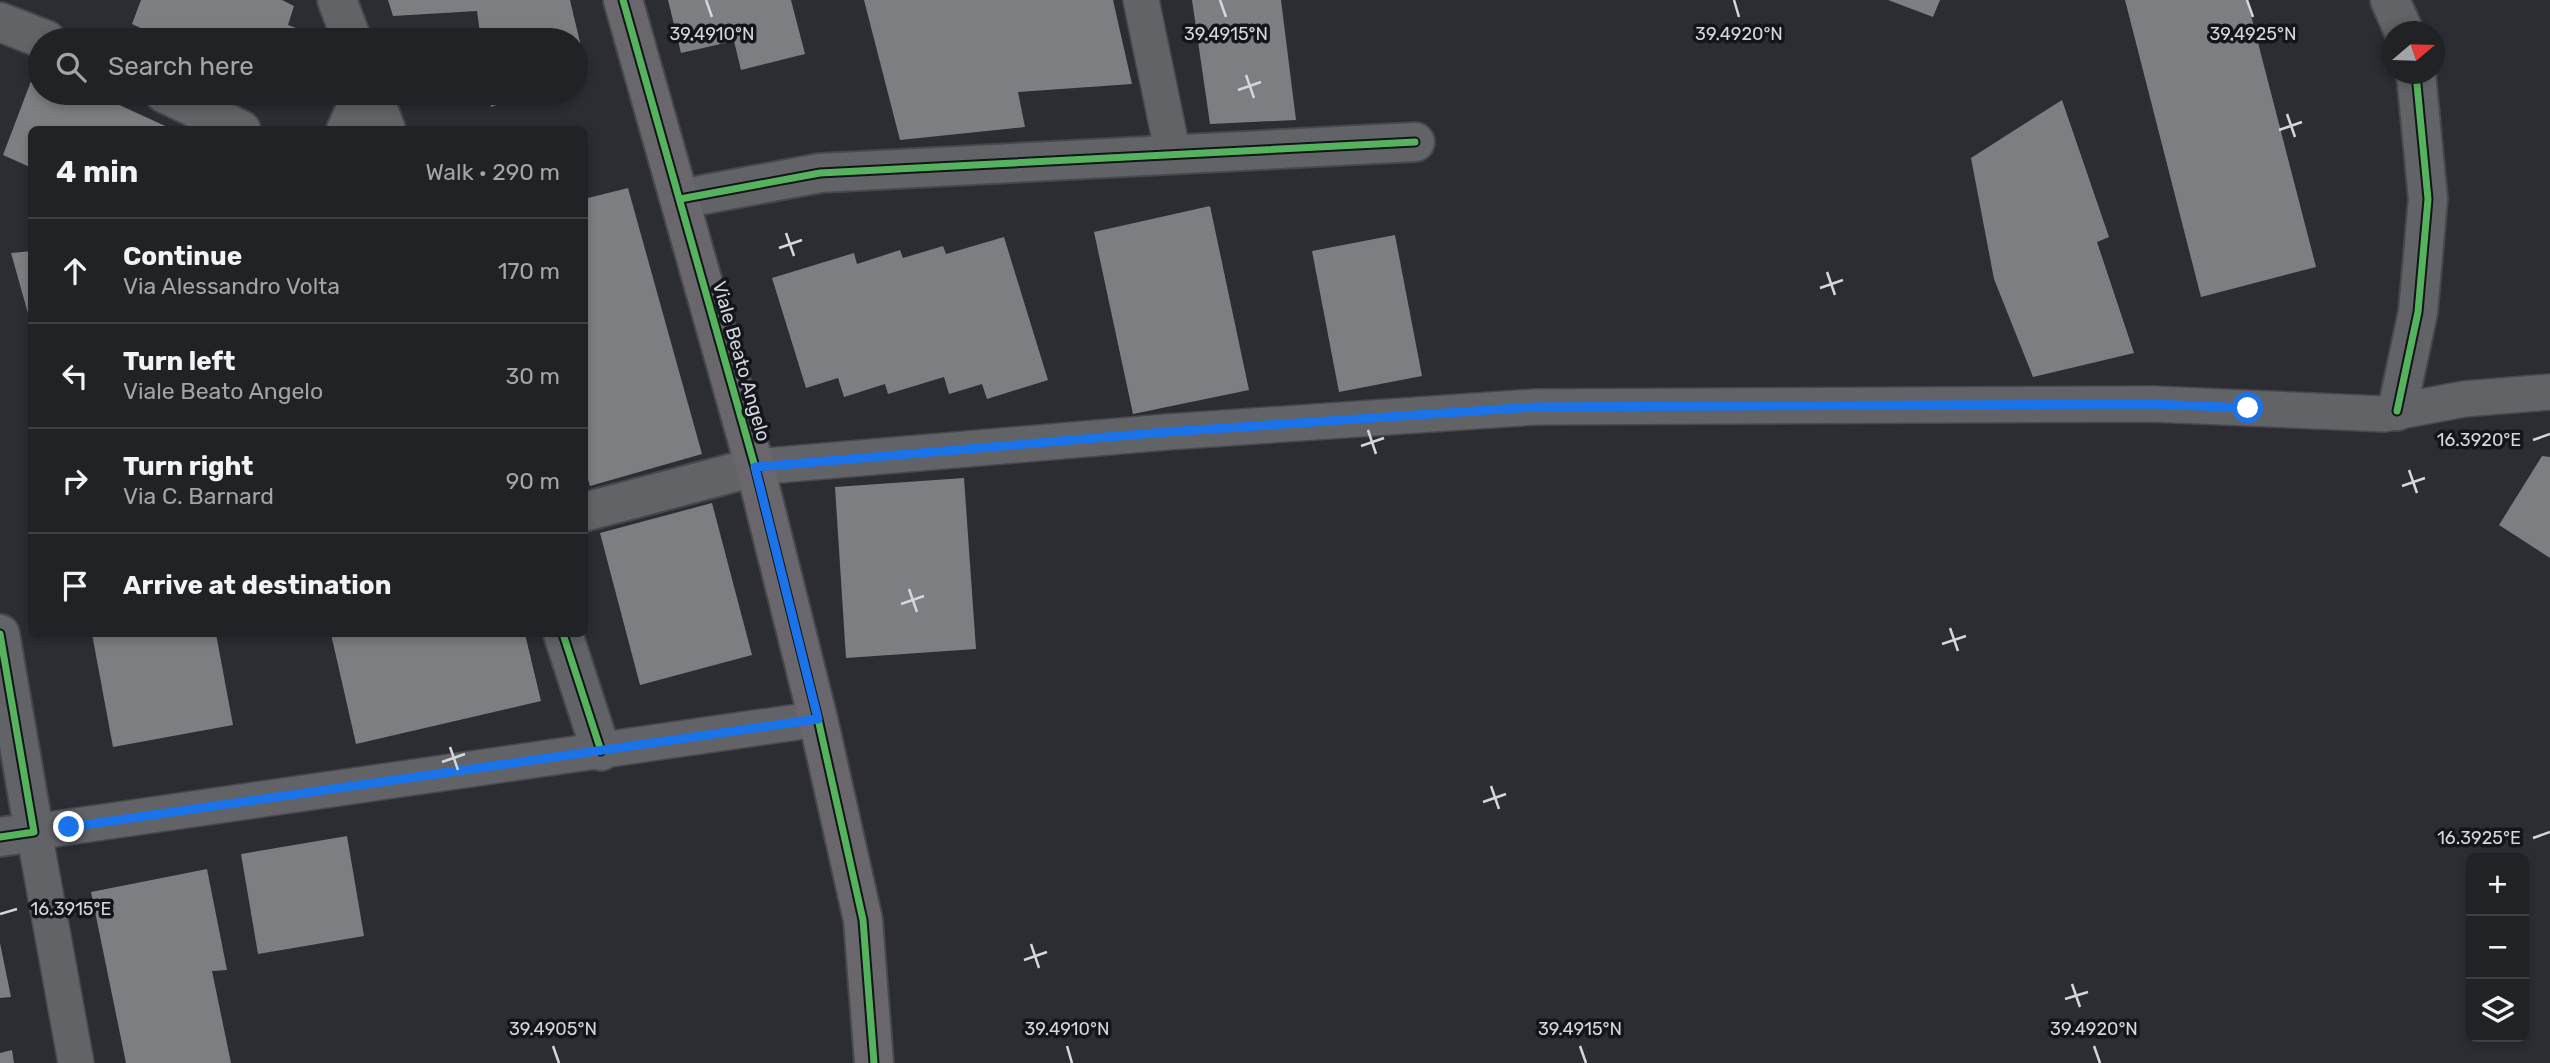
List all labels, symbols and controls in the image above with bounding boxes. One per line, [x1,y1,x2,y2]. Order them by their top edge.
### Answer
north arrow [2382,21,2445,84]
text: 39.4910°N [670,23,754,45]
text: 39.4915°N [1184,23,1268,45]
text: 39.4920°N [1695,23,1783,45]
text: 39.4925°N [2209,23,2297,45]
search box [28,28,588,105]
icon: search [52,48,90,86]
text: Search here [108,51,254,82]
text: 4 min [56,154,138,190]
text: Walk · 290 m [425,158,560,186]
text: Continue [123,241,242,272]
icon: ahead [56,252,94,290]
text: 170 m [498,257,560,285]
text: Via Alessandro Volta [123,272,340,300]
street label: Viale Beato Angelo [708,278,775,444]
text: Turn left [123,346,235,377]
icon: left [56,357,94,395]
text: 30 m [505,362,560,390]
text: Viale Beato Angelo [123,377,323,405]
route start [2232,392,2263,423]
text: 16.3920°E [2437,429,2521,451]
text: Turn right [123,451,253,482]
icon: right [56,462,94,500]
text: 90 m [506,467,560,495]
text: Via C. Barnard [123,482,274,510]
icon: arrive [56,567,94,605]
text: Arrive at destination [123,570,391,601]
route end [53,811,84,842]
text: 16.3925°E [2437,827,2521,849]
map controls [2466,853,2529,1042]
button: + [2466,853,2529,916]
text: 16.3915°E [31,898,111,920]
button: − [2466,916,2529,979]
button: layers [2466,979,2529,1042]
text: 39.4905°N [509,1018,597,1040]
text: 39.4910°N [1025,1018,1109,1040]
text: 39.4915°N [1538,1018,1622,1040]
text: 39.4920°N [2050,1018,2138,1040]

